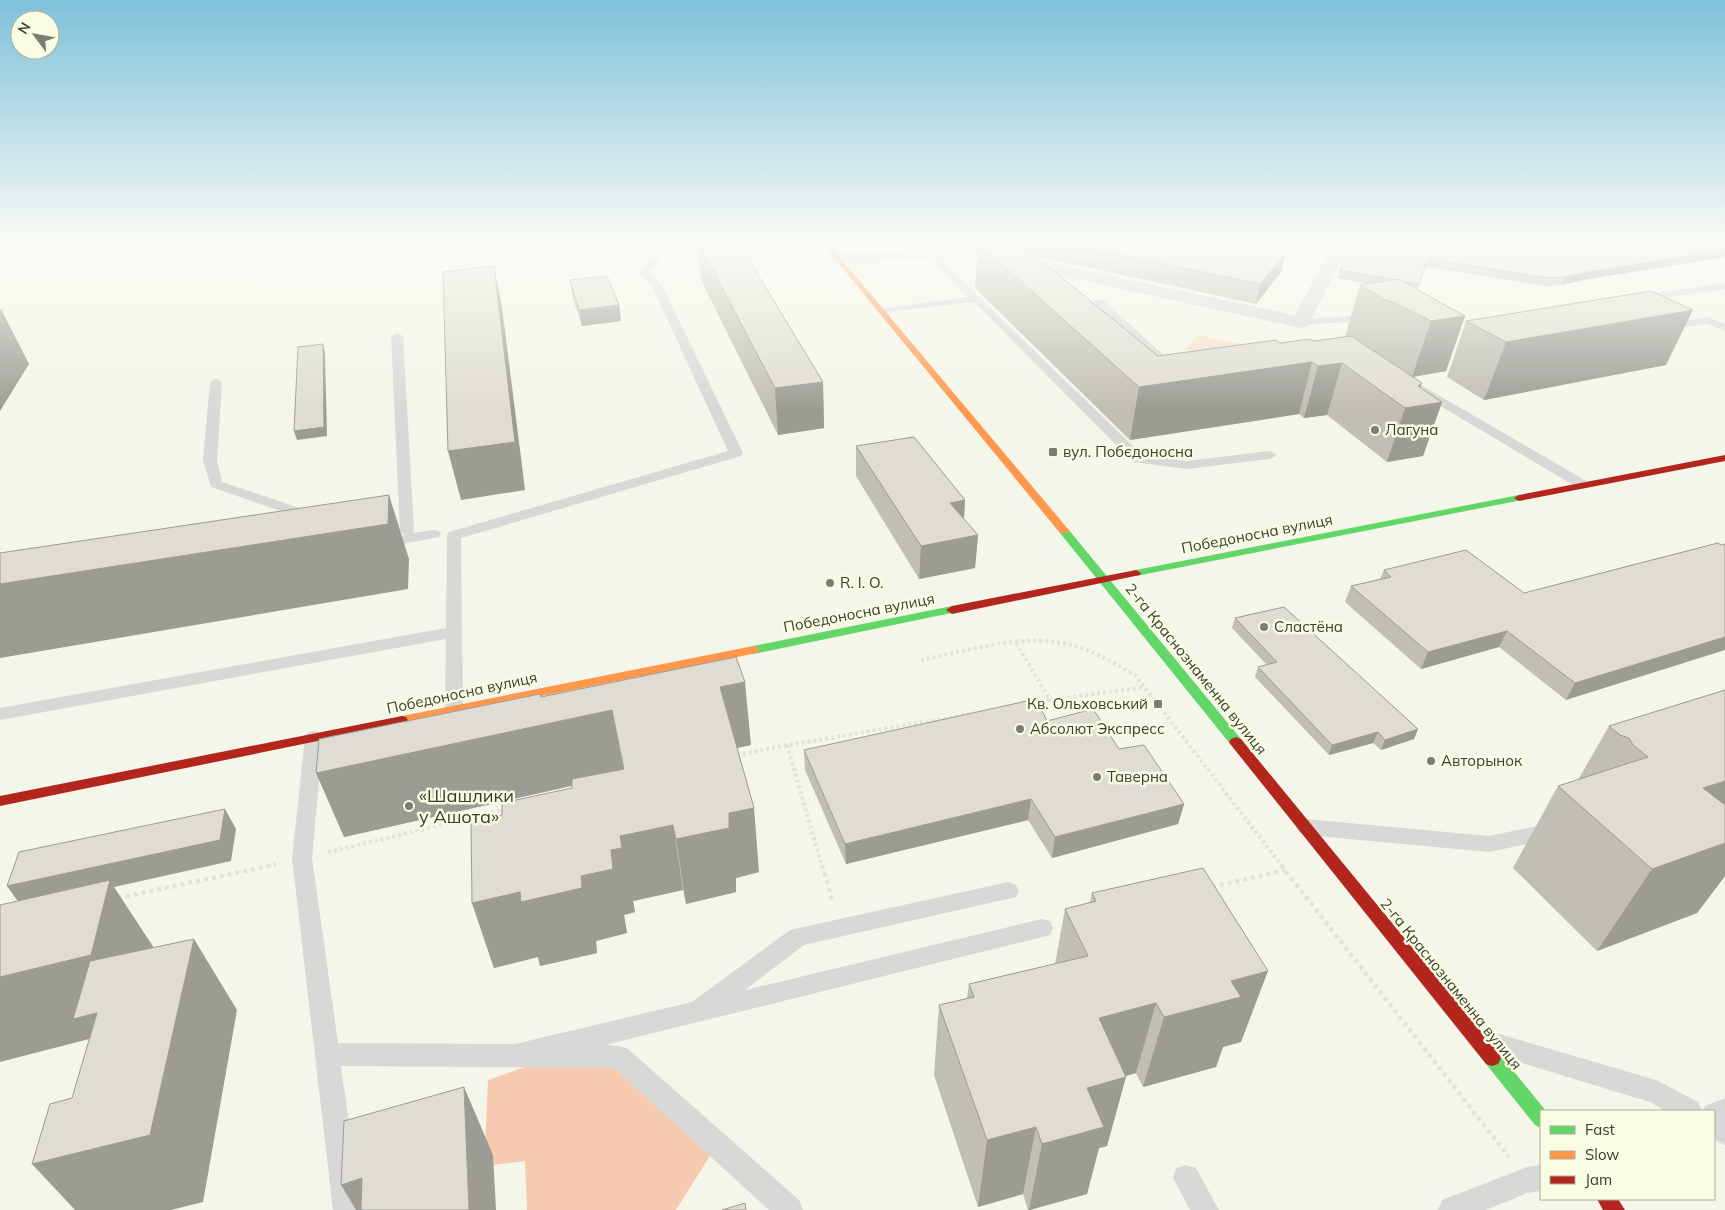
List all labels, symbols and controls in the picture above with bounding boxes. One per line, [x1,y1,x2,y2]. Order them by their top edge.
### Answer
north arrow [10,10,60,60]
text: N [14,19,34,37]
place label: Лагуна [1385,420,1439,439]
marker: Лагуна [1369,424,1381,436]
place label: вул. Побєдоносна [1063,442,1193,461]
marker: вул. Побєдоносна [1047,446,1059,458]
street label: Победоносна вулиця [1180,510,1334,557]
place label: R. I. O. [840,573,884,592]
marker: R. I. O. [824,577,836,589]
street label: 2-га Краснознаменна вулиця [1121,579,1271,758]
street label: Победоносна вулиця [782,589,936,636]
place label: Сластёна [1274,617,1343,636]
marker: Сластёна [1258,621,1270,633]
street label: Победоносна вулиця [385,667,539,718]
place label: Кв. Ольховський [1027,694,1148,713]
marker: Кв. Ольховський [1152,698,1164,710]
place label: Абсолют Экспресс [1030,719,1164,738]
marker: Абсолют Экспресс [1014,723,1026,735]
place label: Авторынок [1441,751,1523,770]
marker: Авторынок [1425,755,1437,767]
place label: Таверна [1107,767,1168,786]
marker: Таверна [1091,771,1103,783]
place label: «Шашлики у Ашота» [419,784,514,828]
marker: «Шашлики у Ашота» [403,800,415,812]
street label: 2-га Краснознаменна вулиця [1376,894,1526,1073]
legend [1540,1110,1715,1200]
text: Fast [1585,1120,1615,1139]
text: Slow [1585,1145,1619,1164]
text: Jam [1585,1170,1612,1189]

